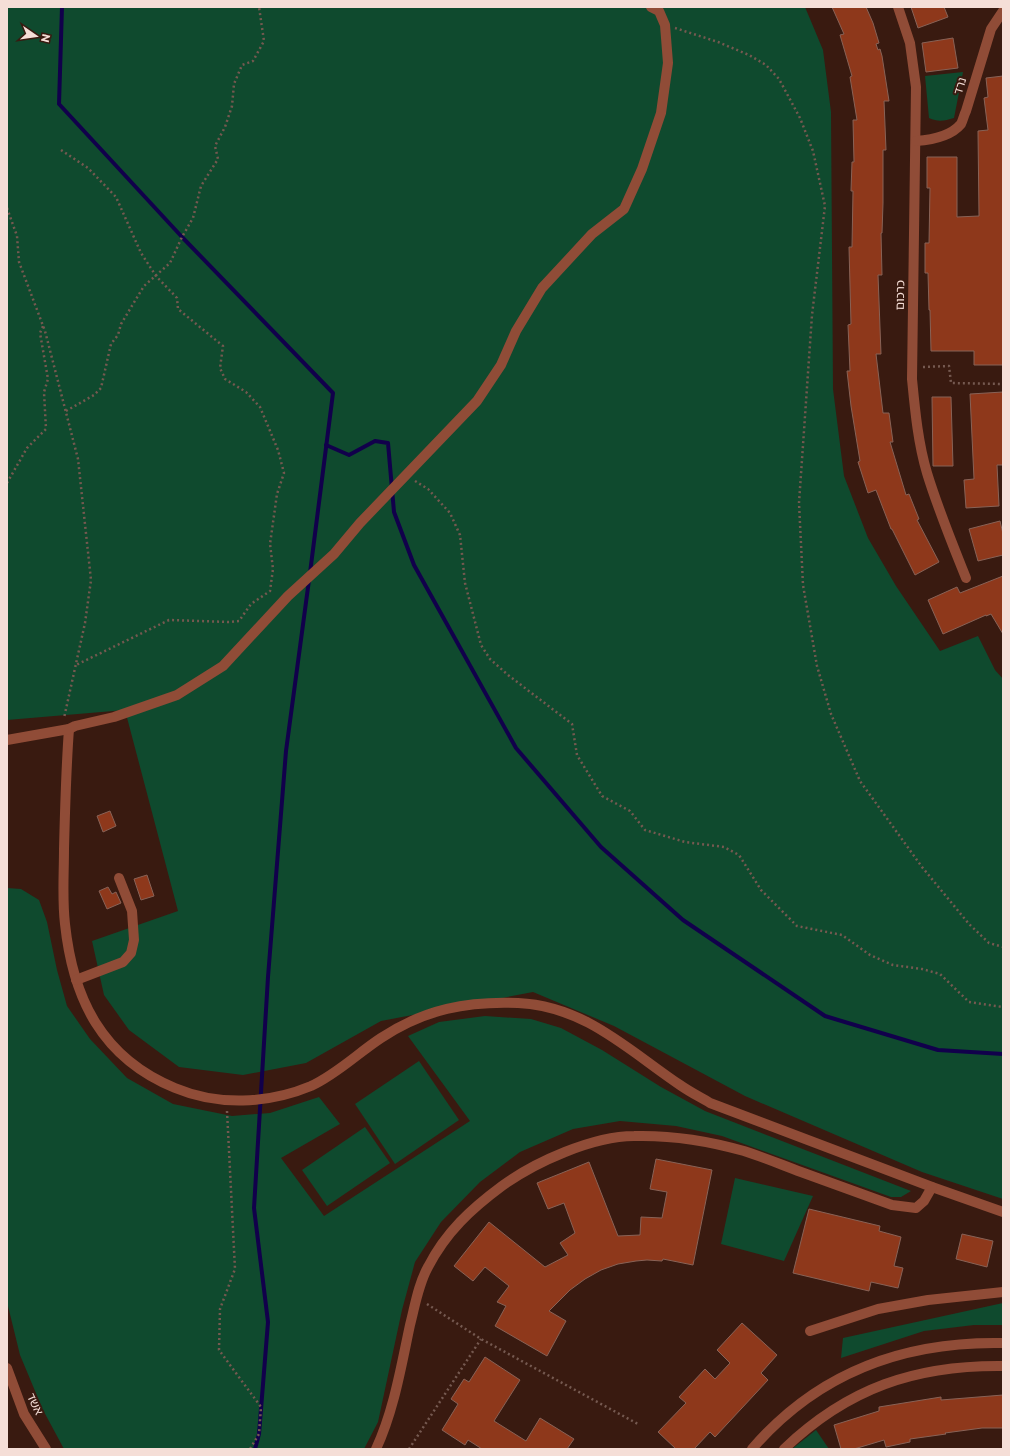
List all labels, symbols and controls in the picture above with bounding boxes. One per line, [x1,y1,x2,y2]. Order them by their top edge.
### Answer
north arrow [16,16,56,56]
text: N [39,33,53,44]
street label: נרד [950,75,968,96]
street label: כרכום [892,280,906,310]
street label: אשד [25,1390,47,1417]

